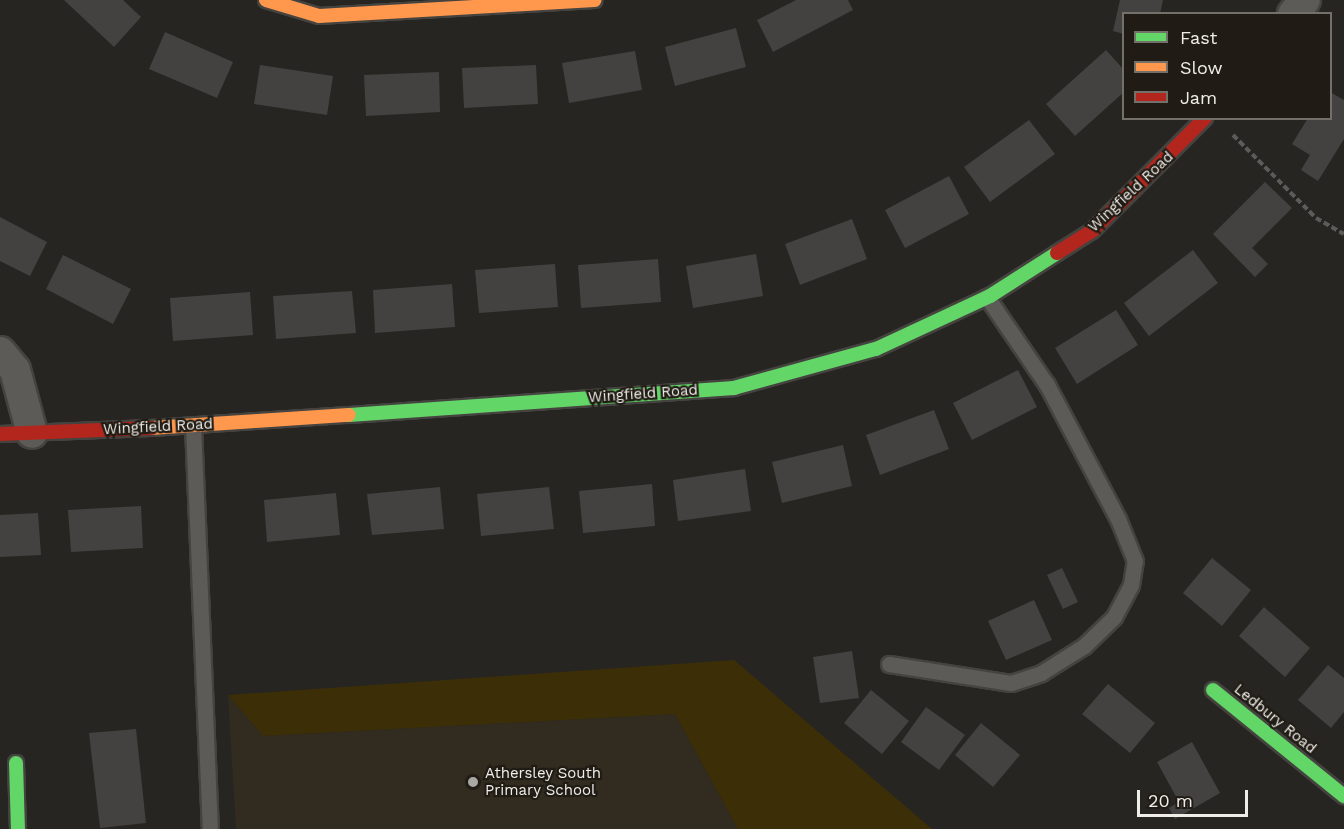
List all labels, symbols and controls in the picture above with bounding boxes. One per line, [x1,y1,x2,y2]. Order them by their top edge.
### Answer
legend [1122,12,1332,120]
text: Fast [1180,27,1217,48]
text: Slow [1180,57,1223,78]
text: Jam [1180,87,1217,108]
street label: Wingfield Road [1085,148,1177,236]
street label: Wingfield Road [588,381,698,407]
street label: Wingfield Road [103,415,213,439]
street label: Ledbury Road [1230,680,1320,758]
place label: Athersley South Primary School [485,764,601,799]
marker: Athersley South Primary School [466,775,480,789]
scale bar [1140,778,1251,816]
text: 20 m [1148,790,1193,811]

